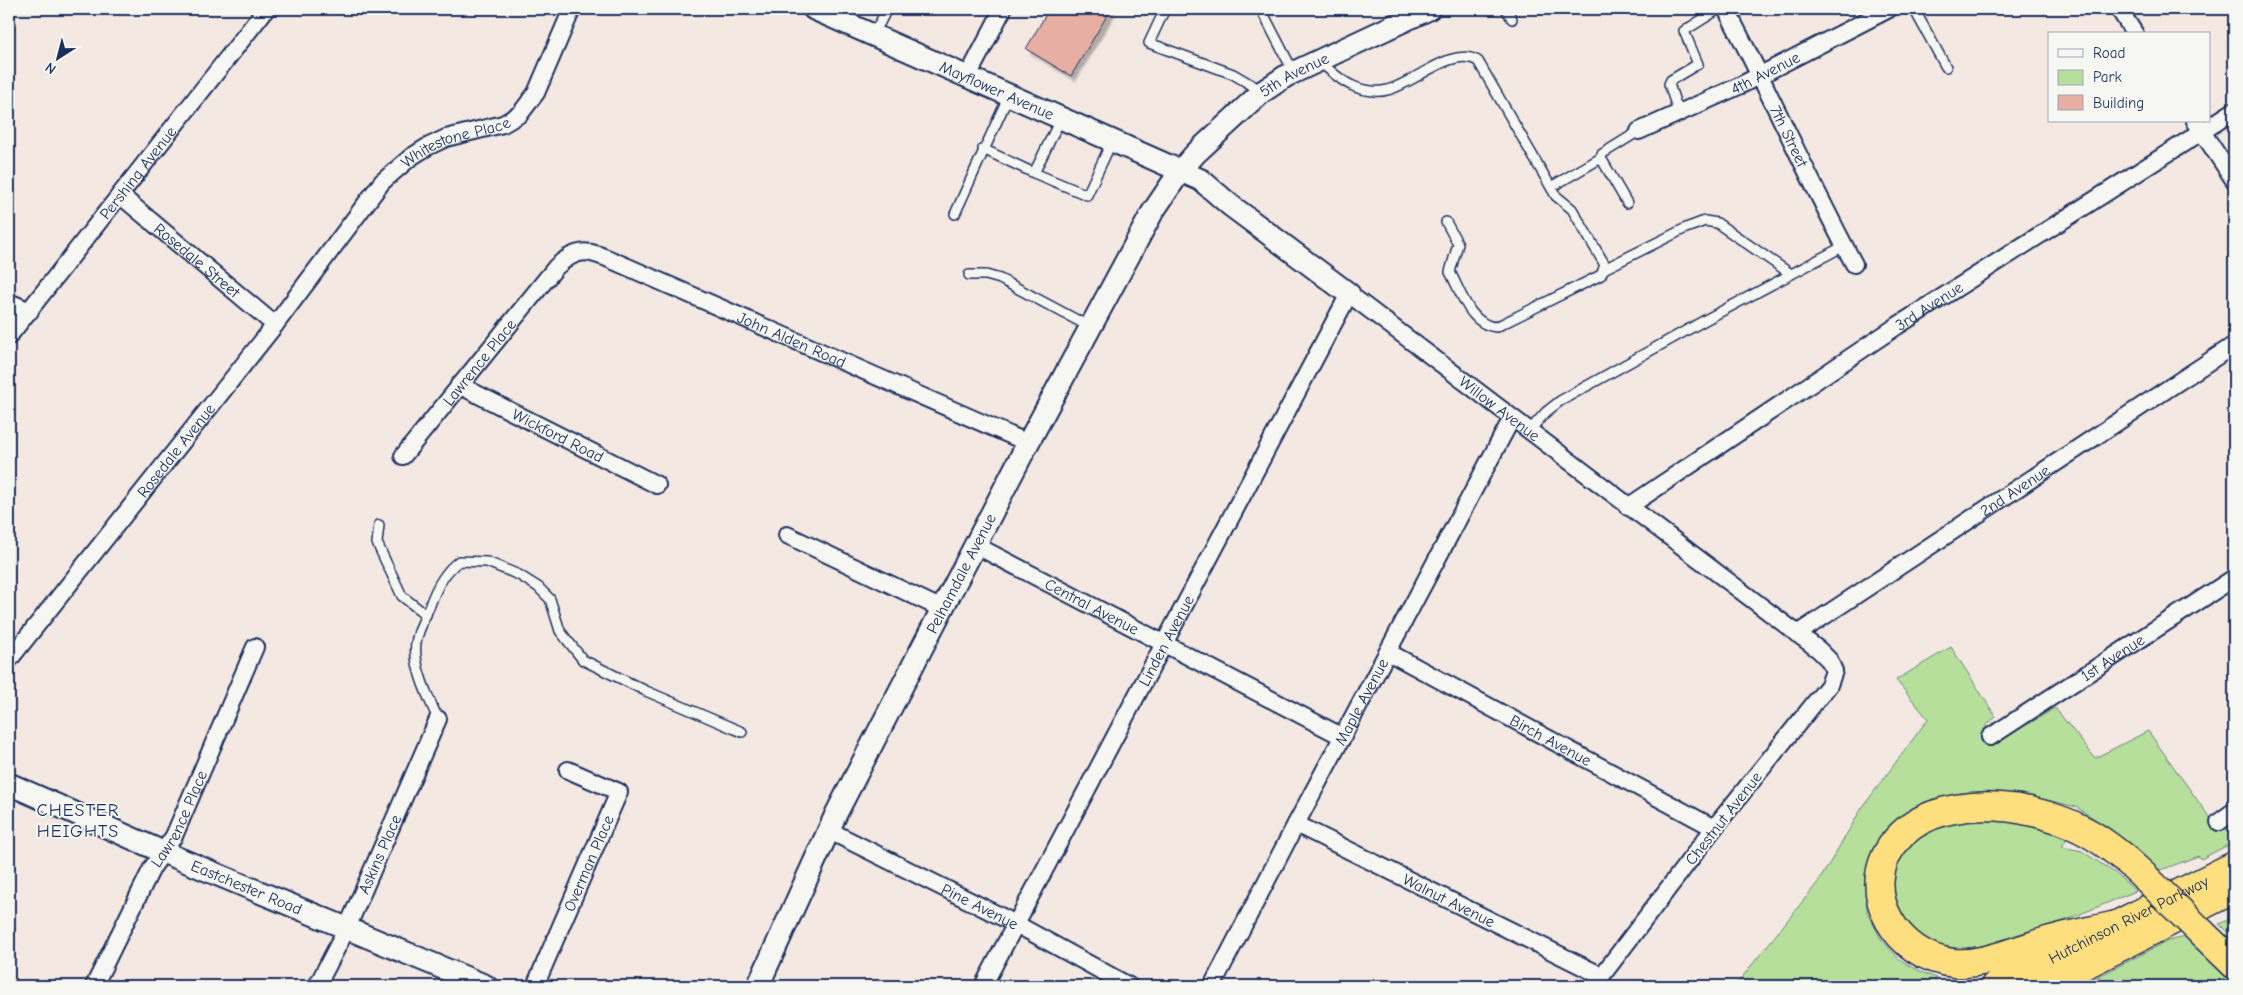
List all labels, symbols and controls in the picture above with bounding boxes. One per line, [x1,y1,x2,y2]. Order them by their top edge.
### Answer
north arrow [32,32,82,82]
legend [2048,32,2210,122]
text: Road [2093,44,2125,62]
street label: 4th Avenue [1728,48,1803,98]
street label: 5th Avenue [1256,49,1332,101]
street label: Mayflower Avenue [937,58,1056,124]
text: N [42,59,59,78]
text: Park [2093,68,2122,86]
text: Building [2093,94,2144,112]
street label: 7th Street [1766,103,1811,171]
street label: Whitestone Place [398,114,514,172]
street label: Pershing Avenue [96,123,180,223]
street label: Rosedale Street [150,220,244,302]
street label: 3rd Avenue [1892,278,1967,335]
street label: John Alden Road [734,308,848,372]
street label: Lawrence Place [440,316,520,409]
street label: Willow Avenue [1455,373,1543,445]
street label: Rosedale Avenue [134,400,219,501]
street label: Wickford Road [509,405,606,466]
street label: 2nd Avenue [1977,461,2054,520]
street label: Pelhamdale Avenue [923,511,1000,637]
street label: Central Avenue [1042,575,1142,639]
street label: Linden Avenue [1135,592,1198,689]
street label: 1st Avenue [2078,631,2148,685]
street label: Maple Avenue [1331,656,1392,749]
street label: Birch Avenue [1506,711,1594,770]
street label: Lawrence Place [147,768,211,871]
street label: Chestnut Avenue [1682,768,1766,869]
district label: CHESTER HEIGHTS [37,800,119,842]
street label: Askins Place [355,812,405,897]
street label: Overman Place [560,812,618,914]
street label: Eastchester Road [188,857,304,919]
street label: Walnut Avenue [1400,871,1498,931]
street label: Hutchinson River Parkway [2046,872,2212,968]
street label: Pine Avenue [938,880,1021,934]

